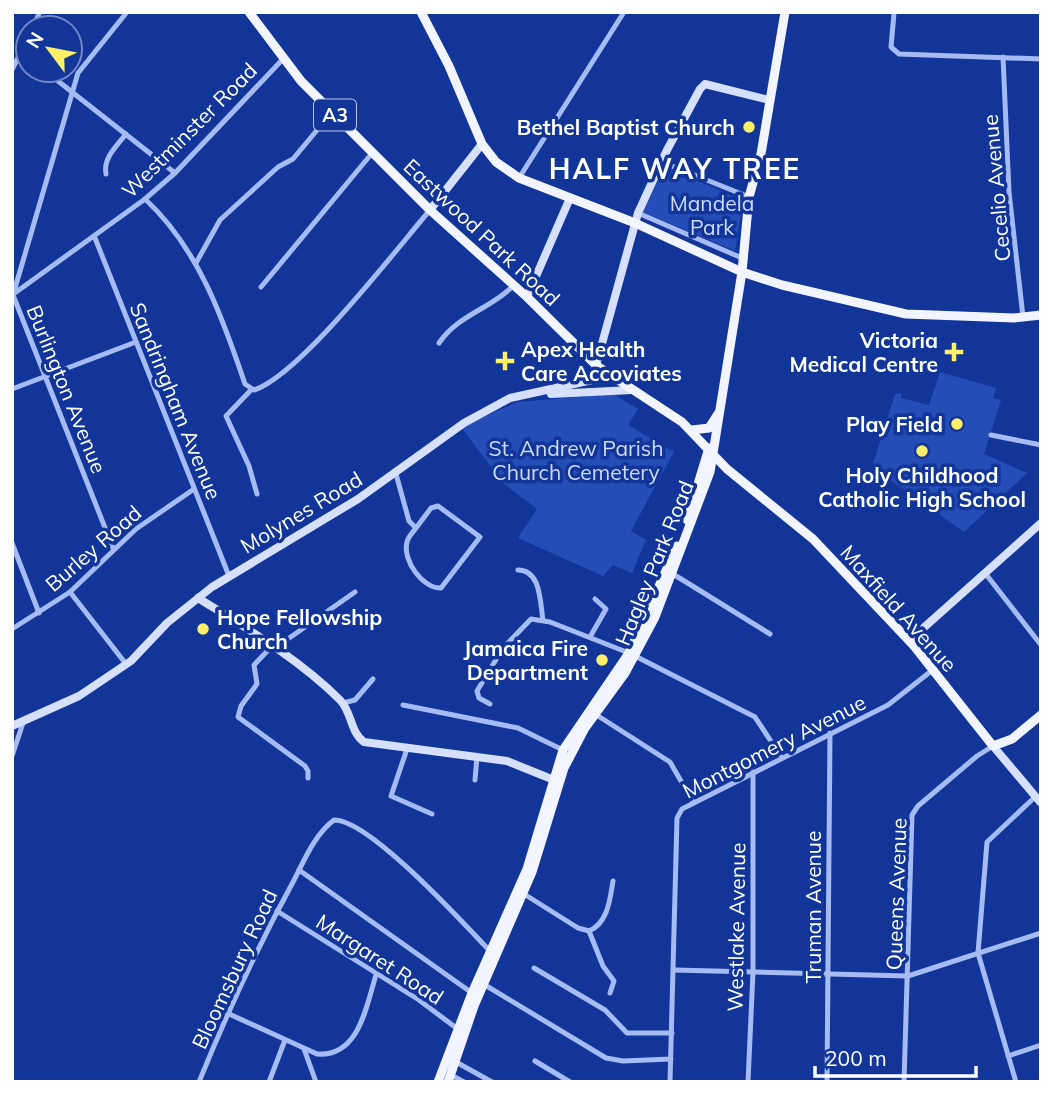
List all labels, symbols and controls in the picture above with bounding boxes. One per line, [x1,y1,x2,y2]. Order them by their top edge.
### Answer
north arrow [14,14,84,84]
text: N [21,28,49,52]
street label: Westminster Road [116,57,262,203]
road number: A3 [314,99,356,130]
place label: Bethel Baptist Church [517,114,735,140]
street label: Cecelio Avenue [977,114,1015,262]
marker: Bethel Baptist Church [741,119,757,135]
district label: HALF WAY TREE [549,151,801,186]
street label: Eastwood Park Road [399,153,565,311]
park label: Mandela Park [670,190,754,240]
street label: Sandringham Avenue [125,299,227,503]
street label: Burlington Avenue [21,301,113,477]
place label: Victoria Medical Centre [790,327,938,377]
place label: Apex Health Care Accoviates [521,336,682,386]
marker: Victoria Medical Centre [944,342,964,362]
marker: Apex Health Care Accoviates [495,351,515,371]
place label: Play Field [846,411,943,437]
marker: Play Field [949,416,965,432]
park label: St. Andrew Parish Church Cemetery [489,435,663,485]
marker: Holy Childhood Catholic High School [914,443,930,459]
place label: Holy Childhood Catholic High School [818,462,1026,512]
street label: Molynes Road [235,466,367,558]
street label: Hagley Park Road [609,477,699,649]
street label: Burley Road [40,499,146,597]
street label: Maxfield Avenue [835,539,963,677]
place label: Hope Fellowship Church [217,604,382,654]
marker: Hope Fellowship Church [195,621,211,637]
place label: Jamaica Fire Department [464,635,588,685]
marker: Jamaica Fire Department [594,652,610,668]
street label: Montgomery Avenue [678,689,870,803]
street label: Queens Avenue [880,817,912,971]
street label: Truman Avenue [800,831,826,983]
street label: Westlake Avenue [722,842,750,1012]
street label: Bloomsbury Road [186,885,282,1053]
street label: Margaret Road [311,908,449,1010]
scale bar [815,1034,976,1078]
text: 200 m [825,1045,887,1071]

